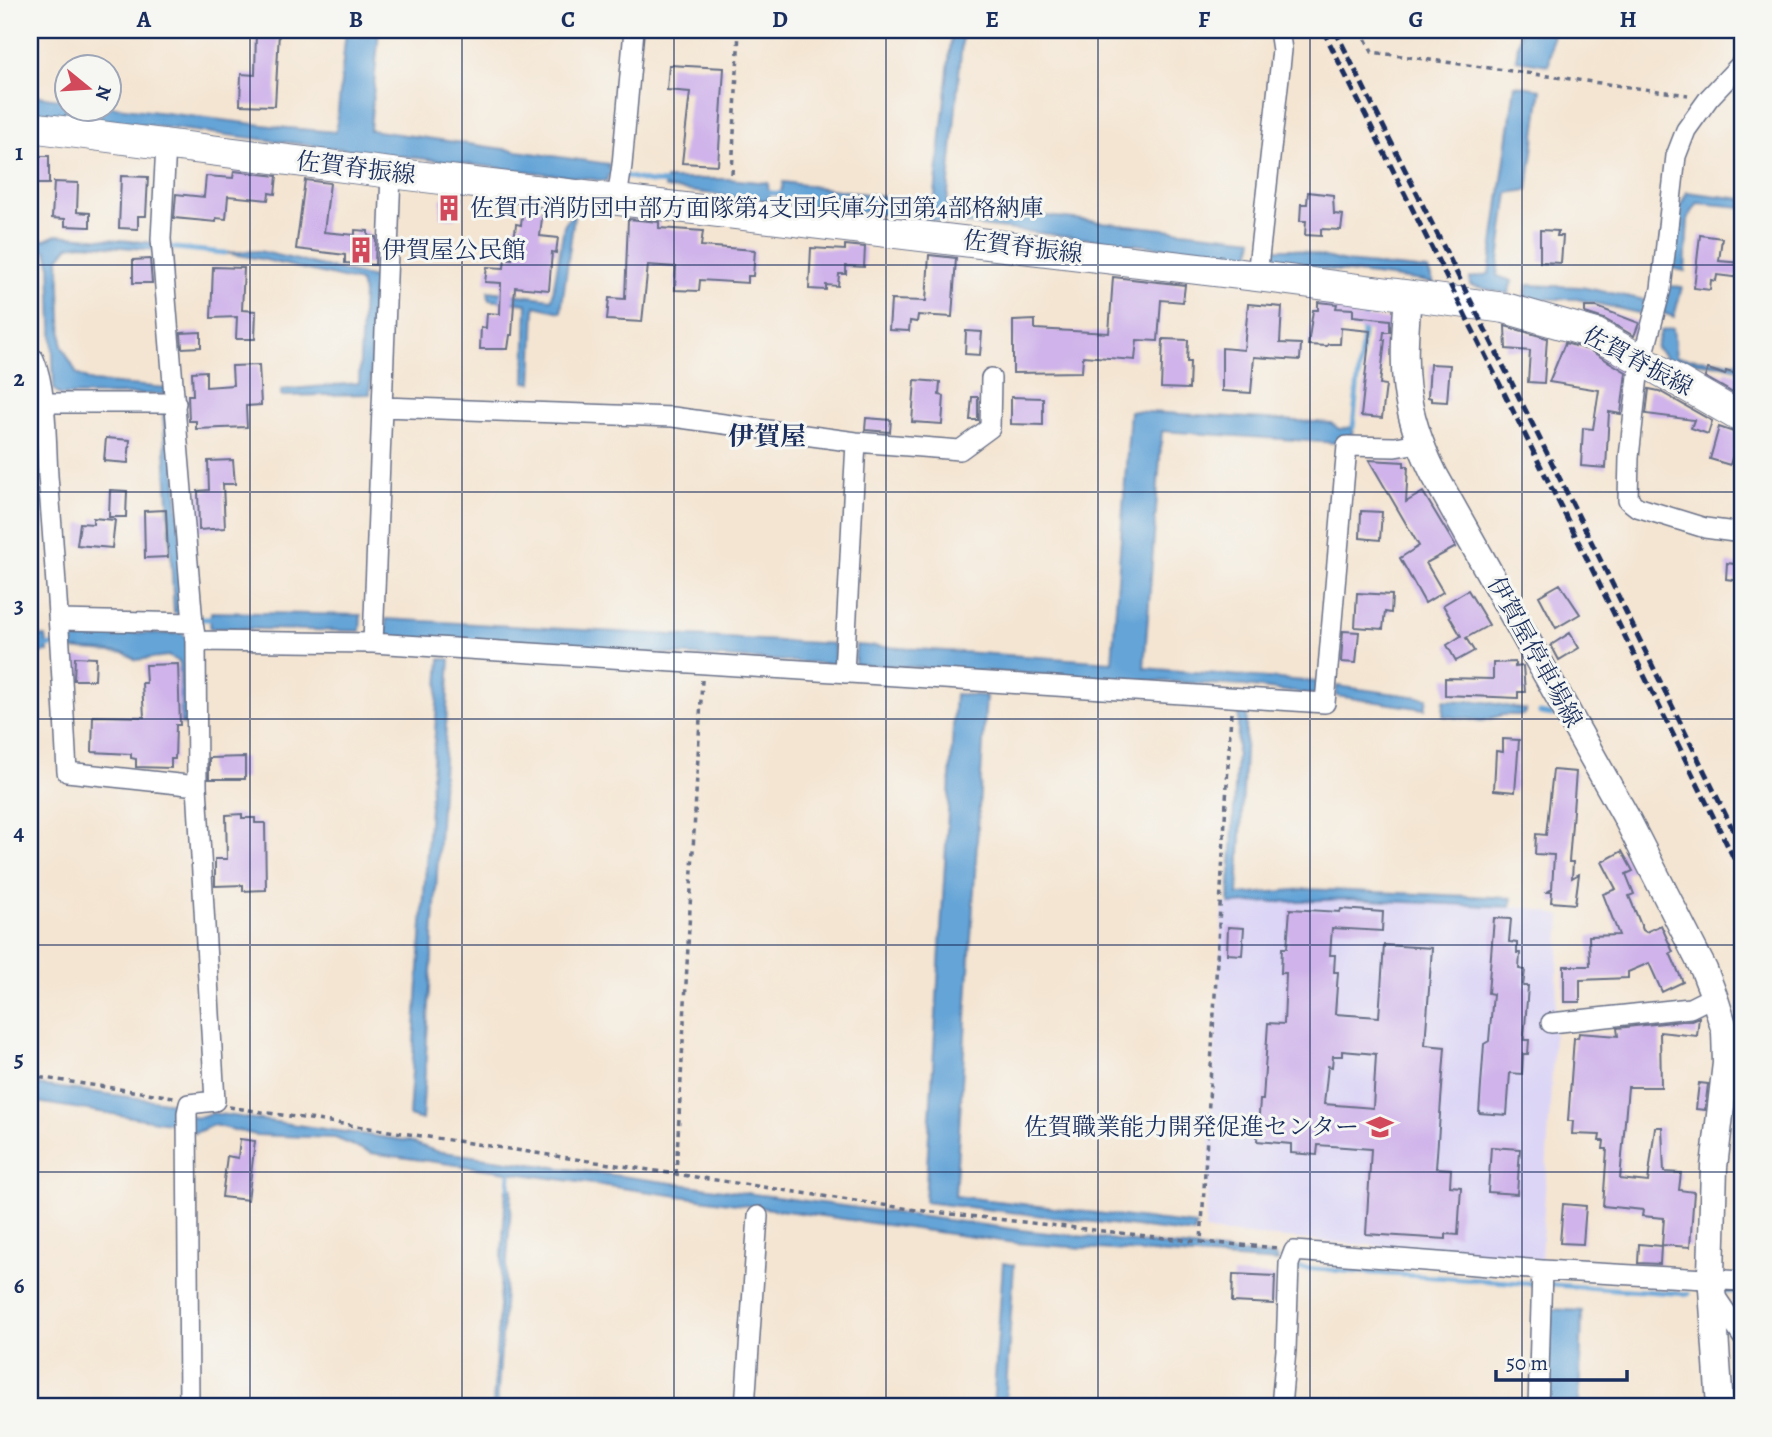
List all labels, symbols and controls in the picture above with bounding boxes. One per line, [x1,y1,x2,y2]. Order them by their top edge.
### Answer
text: A [136,4,152,35]
text: B [349,4,363,35]
text: C [561,4,575,35]
text: D [772,4,788,35]
text: E [985,4,999,35]
text: F [1198,4,1211,35]
text: G [1408,4,1424,35]
text: H [1619,4,1637,35]
north arrow [52,52,122,122]
text: N [89,82,118,104]
text: 1 [15,137,23,168]
street label: 佐賀脊振線 [294,145,418,191]
place label: 佐賀市消防団中部方面隊第4支団兵庫分団第4部格納庫 [470,192,1044,224]
building icon: 佐賀市消防団中部方面隊第4支団兵庫分団第4部格納庫 [434,193,464,223]
street label: 佐賀脊振線 [961,224,1085,270]
place label: 伊賀屋公民館 [382,234,526,266]
building icon: 伊賀屋公民館 [346,235,376,265]
street label: 佐賀脊振線 [1578,319,1698,403]
text: 2 [13,363,25,394]
district label: 伊賀屋 [728,419,806,454]
street label: 伊賀屋停車場線 [1480,571,1590,733]
text: 3 [14,590,24,621]
text: 4 [14,817,25,848]
text: 5 [14,1043,24,1074]
place label: 佐賀職業能力開発促進センター [1024,1111,1359,1143]
school or university icon: 佐賀職業能力開発促進センター [1365,1112,1395,1142]
text: 6 [14,1270,25,1301]
scale bar [1496,1339,1627,1383]
text: 50 m [1506,1349,1548,1377]

